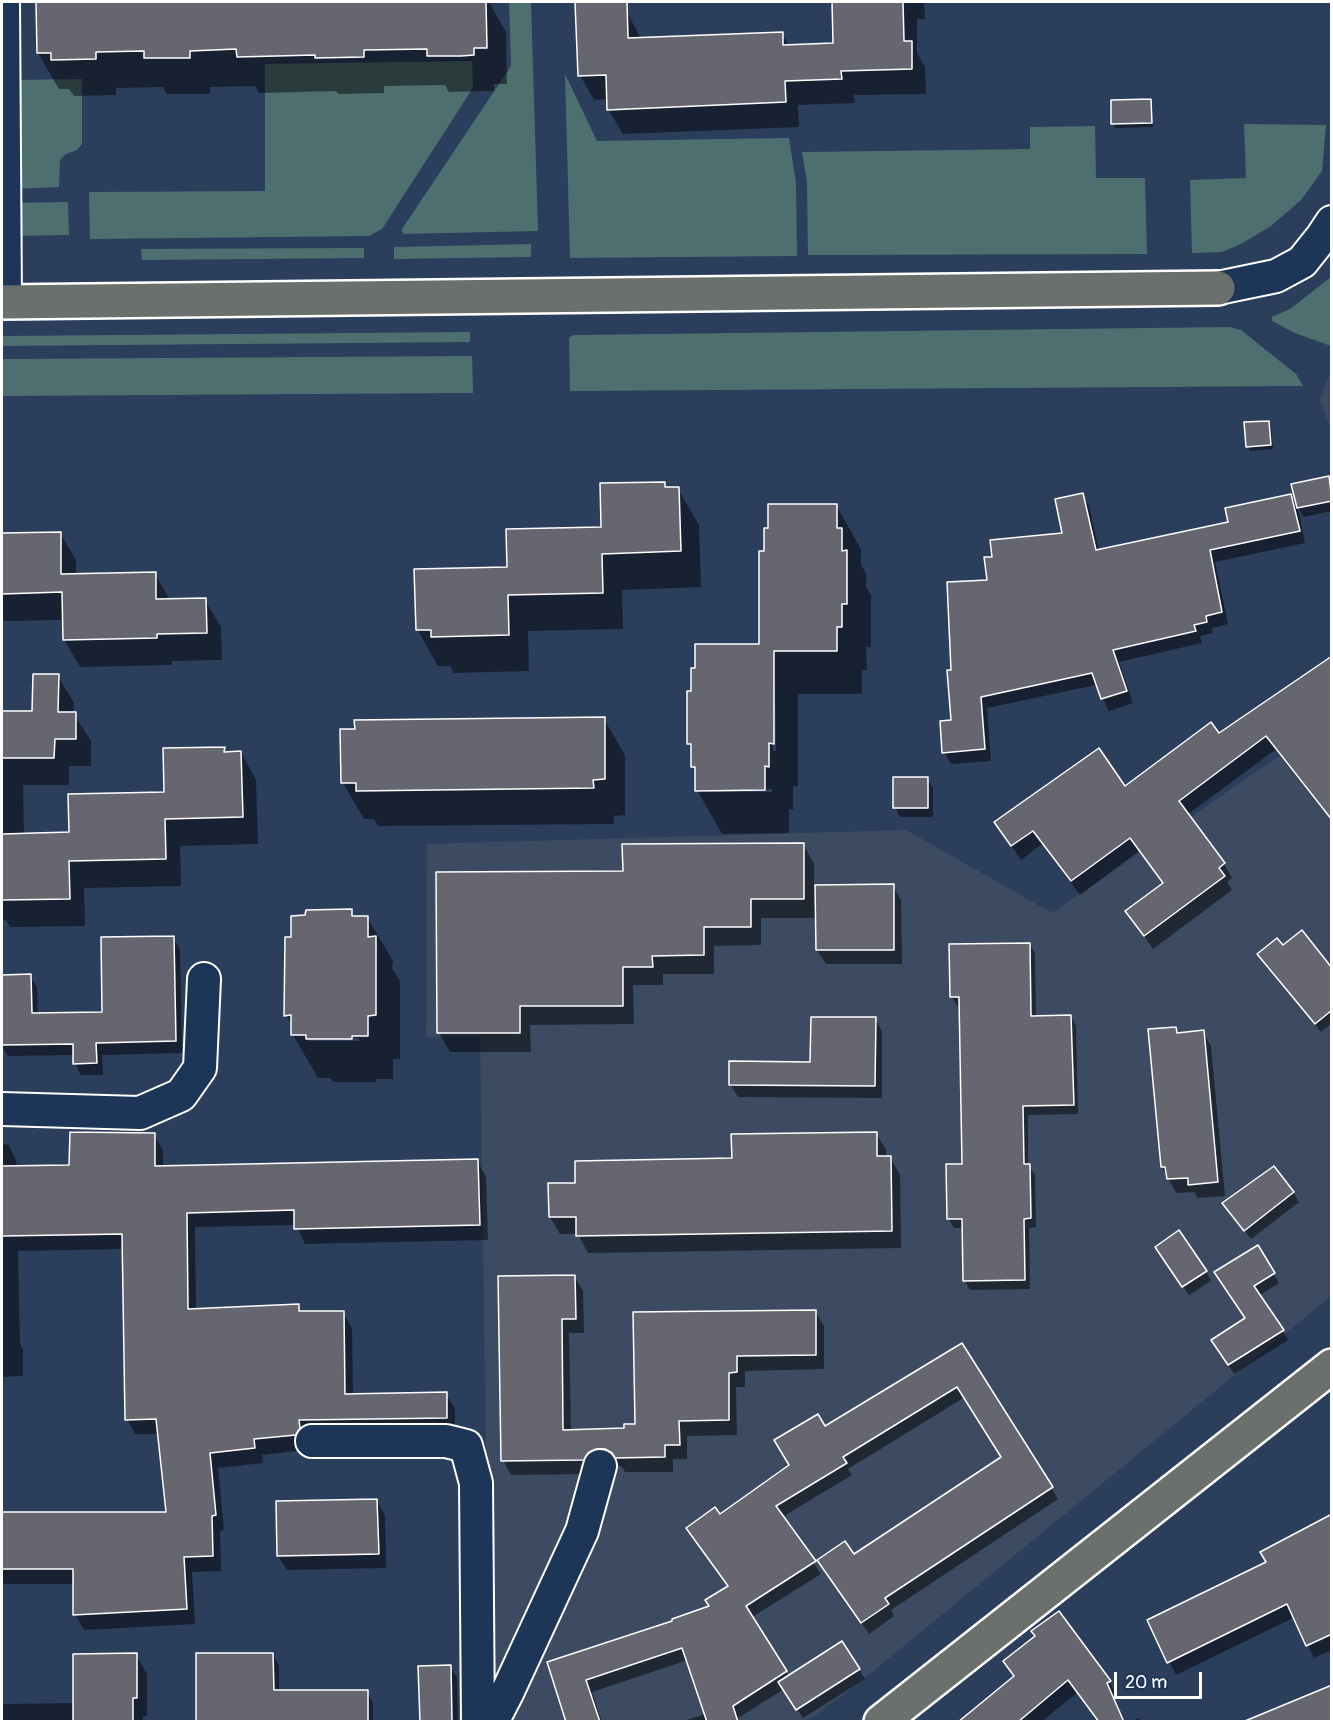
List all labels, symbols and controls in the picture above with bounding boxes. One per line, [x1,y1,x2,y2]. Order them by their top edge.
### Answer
scale bar [1117,1660,1206,1698]
text: 20 m [1125,1671,1167,1694]

